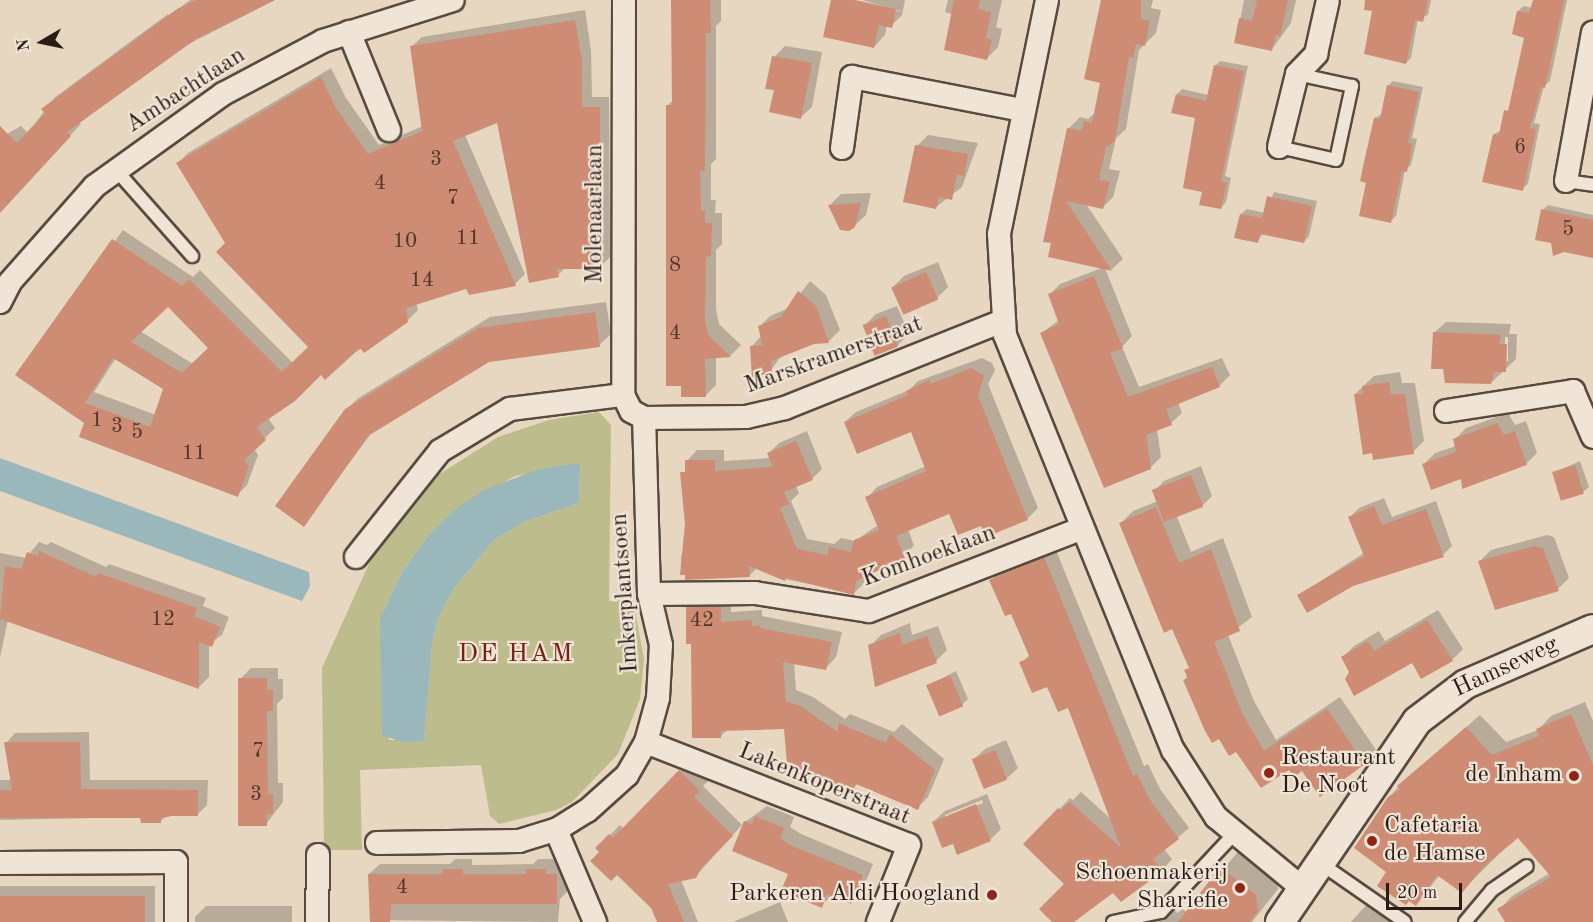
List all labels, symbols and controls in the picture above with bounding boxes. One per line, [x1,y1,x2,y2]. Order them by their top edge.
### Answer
north arrow [12,12,72,72]
text: N [15,38,33,52]
street label: Ambachtlaan [121,42,251,140]
house number: 6 [1514,135,1526,161]
street label: Molenaarlaan [582,144,610,284]
house number: 3 [430,147,442,173]
house number: 4 [374,171,386,197]
house number: 7 [447,186,459,212]
house number: 5 [1562,217,1574,243]
house number: 11 [456,226,480,252]
house number: 10 [393,229,417,255]
house number: 8 [669,253,681,279]
house number: 14 [410,268,434,294]
street label: Marskramerstraat [741,310,927,402]
house number: 4 [669,321,681,347]
house number: 1 [91,408,103,434]
house number: 3 [111,414,123,440]
house number: 5 [131,420,143,446]
house number: 11 [182,441,206,467]
street label: Imkerplantsoen [606,512,646,674]
street label: Komhoeklaan [858,519,1000,595]
house number: 12 [151,607,175,633]
house number: 42 [690,608,714,634]
street label: Hamseweg [1449,631,1563,705]
district label: DE HAM [458,639,574,671]
street label: Lakenkoperstraat [734,737,914,833]
house number: 7 [252,739,264,765]
place label: Restaurant De Noot [1281,745,1396,801]
place label: de Inham [1465,762,1562,790]
marker: Restaurant De Noot [1262,766,1276,780]
marker: de Inham [1567,769,1581,783]
house number: 3 [250,782,262,808]
place label: Cafetaria de Hamse [1384,813,1486,869]
marker: Cafetaria de Hamse [1365,834,1379,848]
place label: Schoenmakerij Shariefie [1075,860,1228,916]
scale bar [1389,871,1466,909]
house number: 4 [396,875,408,901]
place label: Parkeren Aldi Hoogland [729,881,980,909]
marker: Schoenmakerij Shariefie [1233,881,1247,895]
text: 20 m [1397,884,1437,902]
marker: Parkeren Aldi Hoogland [985,888,999,902]

